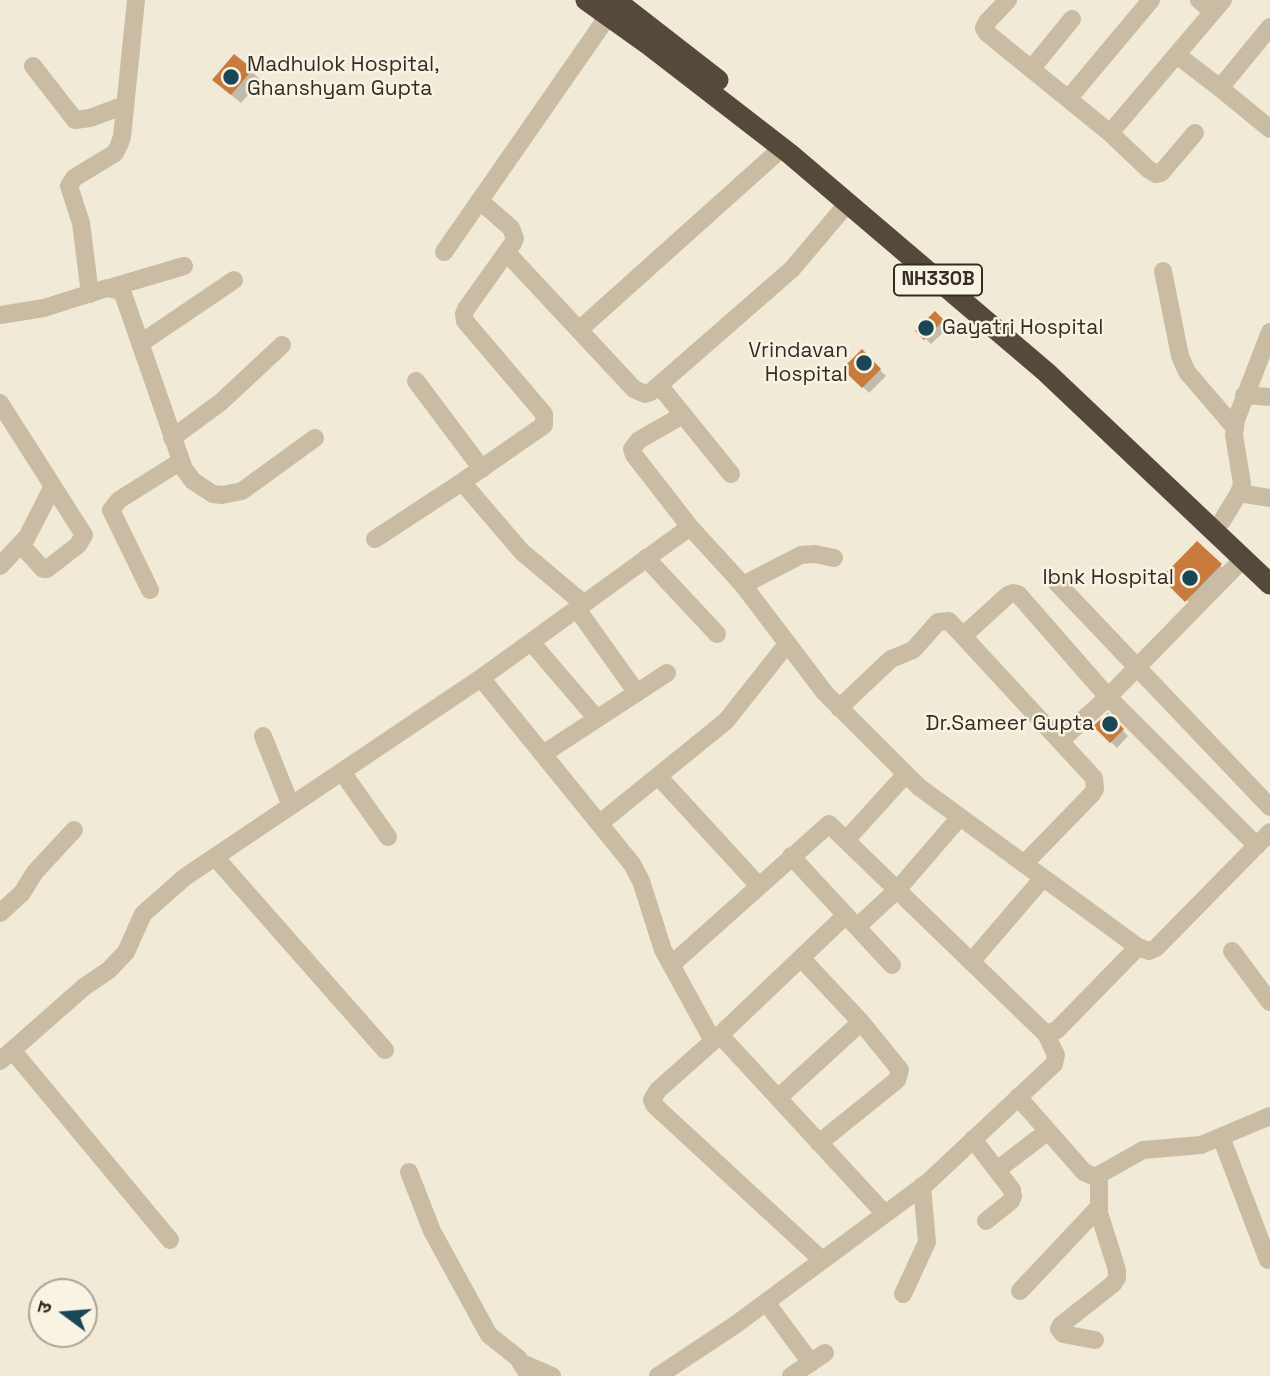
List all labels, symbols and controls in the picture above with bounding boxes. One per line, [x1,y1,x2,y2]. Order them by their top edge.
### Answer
place label: Madhulok Hospital, Ghanshyam Gupta [247,52,439,102]
marker: Madhulok Hospital, Ghanshyam Gupta [221,67,241,87]
road number: NH330B [894,264,982,296]
place label: Gayatri Hospital [942,315,1103,341]
marker: Gayatri Hospital [916,318,936,338]
place label: Vrindavan Hospital [748,338,848,388]
marker: Vrindavan Hospital [854,353,874,373]
place label: Ibnk Hospital [1042,565,1174,591]
marker: Ibnk Hospital [1180,568,1200,588]
place label: Dr.Sameer Gupta [925,711,1094,737]
marker: Dr.Sameer Gupta [1100,714,1120,734]
north arrow [28,1278,98,1348]
text: उ [31,1299,58,1316]

